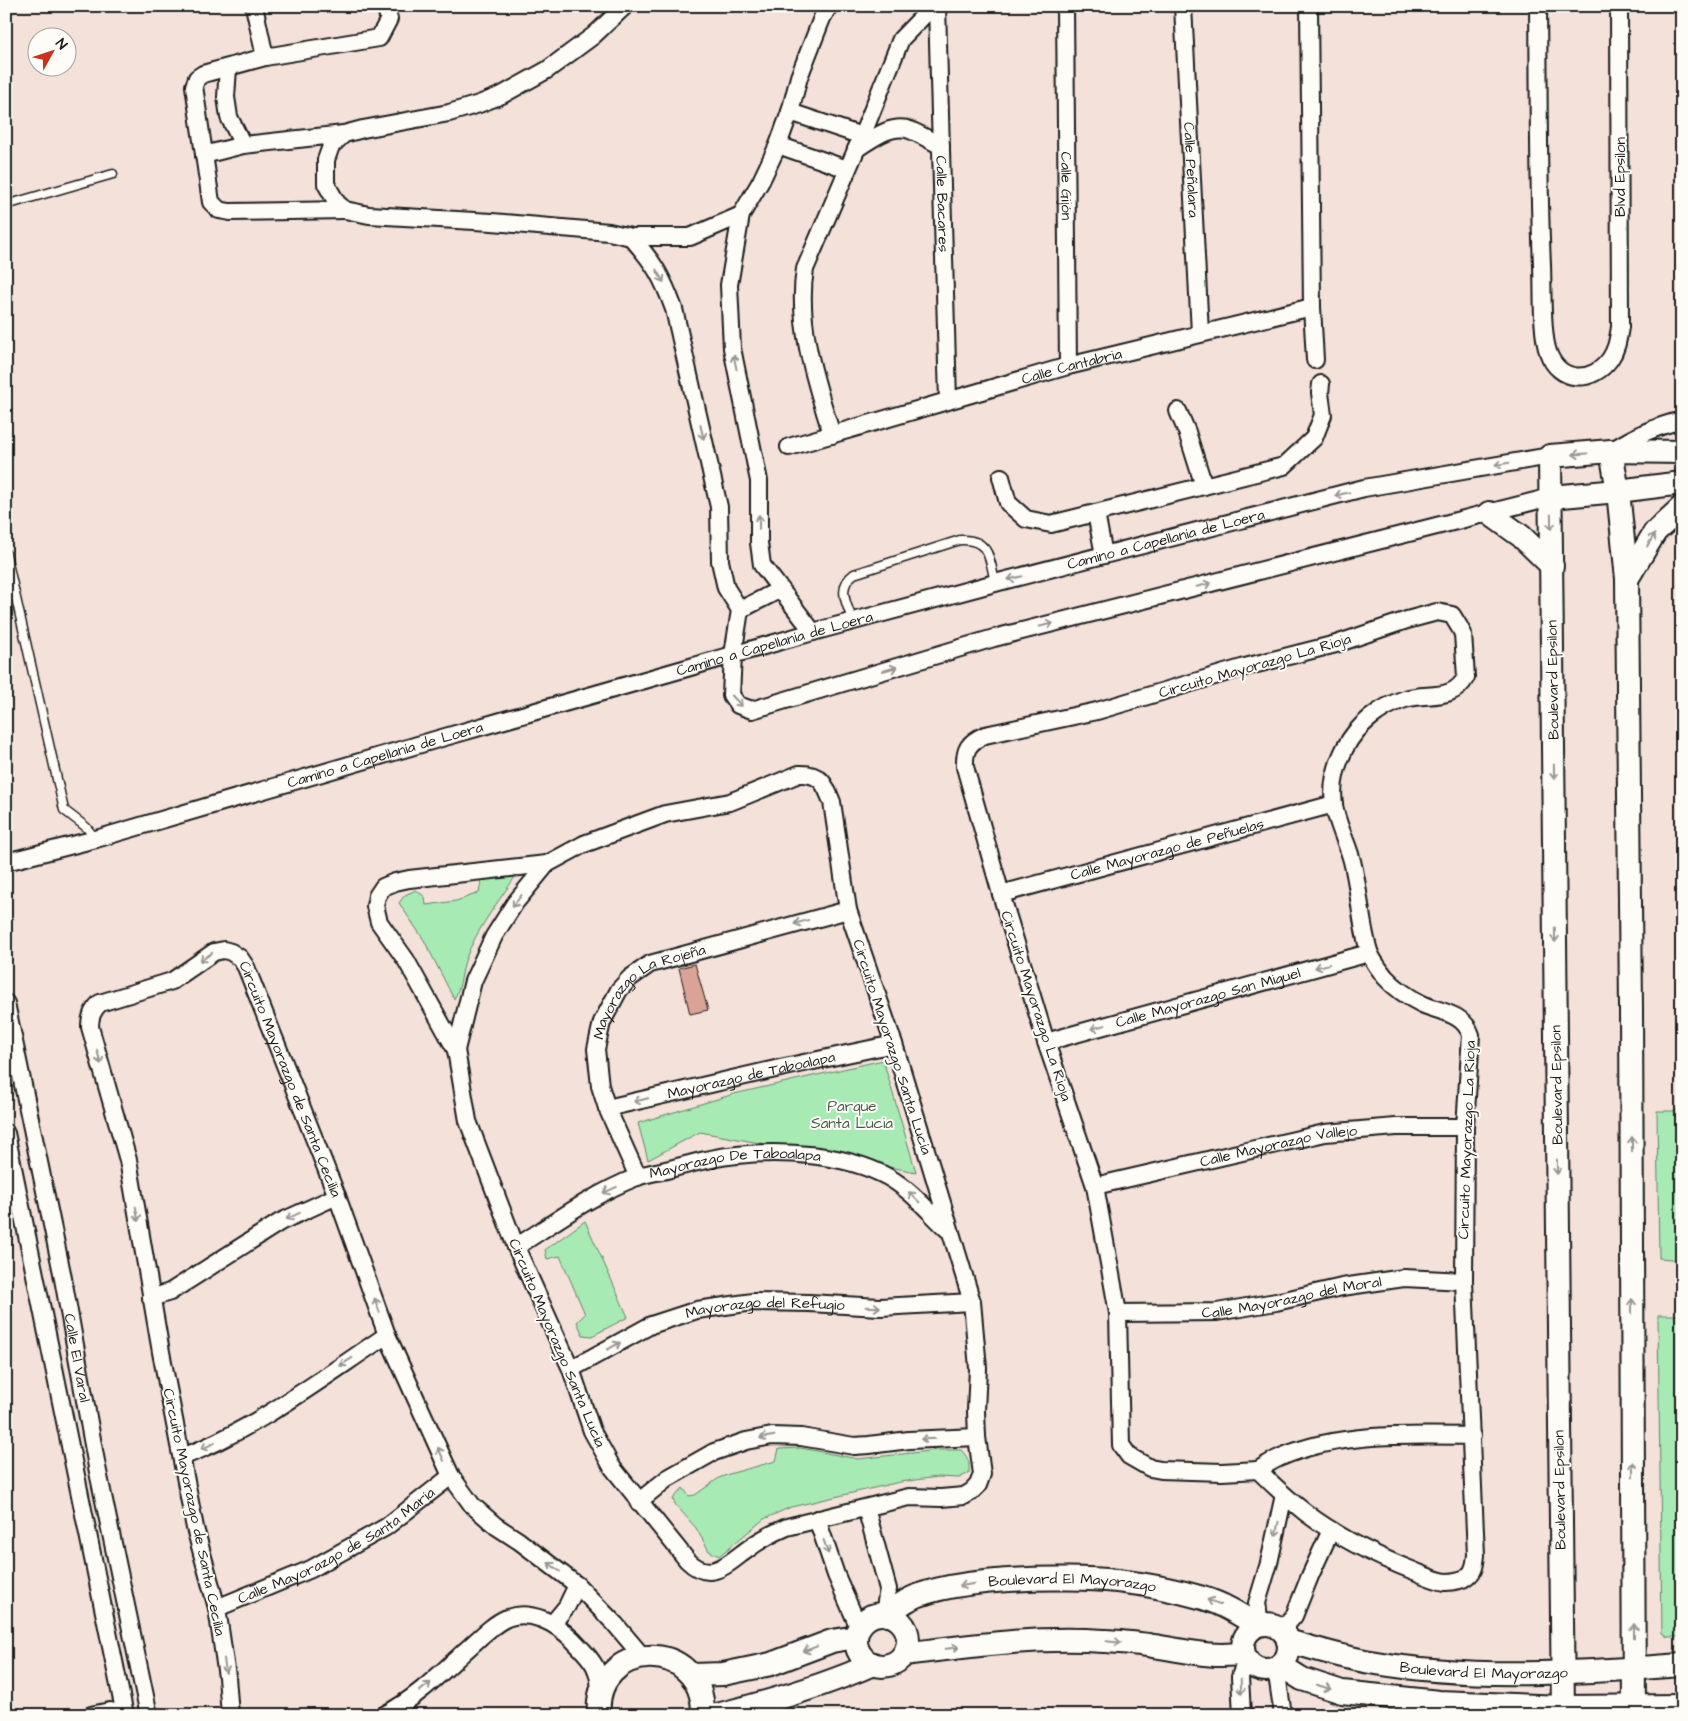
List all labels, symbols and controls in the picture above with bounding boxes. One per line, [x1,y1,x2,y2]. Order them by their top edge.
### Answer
north arrow [28,28,78,78]
text: N [51,34,72,54]
street label: Calle Peñalara [1179,121,1205,219]
street label: Blvd Epsilon [1610,137,1631,217]
street label: Calle Gijón [1056,152,1077,221]
street label: Calle Bacares [931,155,954,253]
one-way arrow [656,268,666,282]
street label: Calle Cantabria [1019,343,1124,390]
one-way arrow [729,355,739,371]
one-way arrow [698,424,707,440]
one-way arrow [1573,449,1589,458]
one-way arrow [1494,460,1510,470]
one-way arrow [1334,489,1350,499]
street label: Camino a Capellanía de Loera [1065,503,1267,575]
one-way arrow [1546,514,1556,530]
one-way arrow [754,515,764,531]
one-way arrow [1646,533,1656,547]
one-way arrow [1007,574,1023,583]
one-way arrow [1195,580,1211,589]
street label: Camino a Capellanía de Loera [674,606,875,681]
street label: Boulevard Epsilon [1541,619,1565,740]
one-way arrow [1038,620,1054,629]
street label: Circuito Mayorazgo La Rioja [1156,628,1354,704]
one-way arrow [882,664,898,674]
one-way arrow [730,694,742,707]
street label: Camino a Capellanía de Loera [285,716,486,793]
one-way arrow [1549,764,1559,780]
street label: Calle Mayorazgo de Peñuelas [1068,813,1267,885]
one-way arrow [511,894,522,907]
street label: Circuito Mayorazgo La Rioja [994,908,1077,1105]
one-way arrow [794,918,810,928]
one-way arrow [1550,926,1560,942]
street label: Circuito Mayorazgo Santa Lucía [846,937,937,1158]
street label: Mayorazgo La Rojeña [588,939,708,1041]
one-way arrow [199,952,213,962]
street label: Circuito Mayorazgo de Santa Cecilia [234,956,347,1201]
street label: Calle Mayorazgo San Miguel [1113,962,1303,1033]
one-way arrow [1314,962,1330,971]
one-way arrow [1090,1023,1106,1033]
street label: Boulevard Epsilon [1545,1024,1569,1145]
street label: Circuito Mayorazgo La Rioja [1453,1040,1482,1240]
street label: Mayorazgo de Taboalapa [665,1046,838,1104]
one-way arrow [94,1048,104,1064]
one-way arrow [634,1096,650,1105]
park label: Parque Santa Lucia [811,1096,893,1134]
street label: Calle Mayorazgo Vallejo [1198,1120,1359,1172]
one-way arrow [1627,1136,1637,1152]
street label: Mayorazgo De Taboalapa [648,1143,823,1184]
one-way arrow [1552,1158,1562,1175]
one-way arrow [603,1186,618,1195]
one-way arrow [907,1191,920,1203]
one-way arrow [132,1206,142,1222]
one-way arrow [286,1212,301,1222]
street label: Circuito Mayorazgo Santa Lucía [502,1235,611,1451]
street label: Calle Mayorazgo del Moral [1202,1271,1383,1323]
street label: Mayorazgo del Refugio [682,1291,846,1324]
one-way arrow [372,1298,381,1314]
one-way arrow [1627,1298,1637,1314]
one-way arrow [865,1302,881,1311]
street label: Calle El Varal [59,1312,96,1404]
one-way arrow [606,1341,621,1350]
one-way arrow [340,1357,354,1367]
street label: Circuito Mayorazgo de Santa Cecilia [157,1386,231,1638]
street label: Boulevard Epsilon [1548,1429,1572,1550]
one-way arrow [759,1433,775,1443]
one-way arrow [920,1434,936,1444]
one-way arrow [201,1442,216,1452]
one-way arrow [436,1447,446,1462]
one-way arrow [1628,1461,1638,1477]
street label: Calle Mayorazgo de Santa María [234,1482,439,1609]
one-way arrow [1271,1521,1281,1537]
one-way arrow [822,1539,832,1555]
one-way arrow [547,1562,561,1572]
street label: Boulevard El Mayorazgo [987,1568,1158,1597]
one-way arrow [959,1580,975,1590]
one-way arrow [1207,1597,1222,1606]
one-way arrow [1629,1623,1639,1640]
one-way arrow [1106,1637,1122,1646]
one-way arrow [944,1643,960,1653]
one-way arrow [802,1646,817,1655]
street label: Boulevard El Mayorazgo [1399,1656,1569,1685]
one-way arrow [220,1657,230,1673]
one-way arrow [1236,1679,1245,1695]
one-way arrow [418,1682,431,1693]
one-way arrow [1315,1682,1331,1692]

